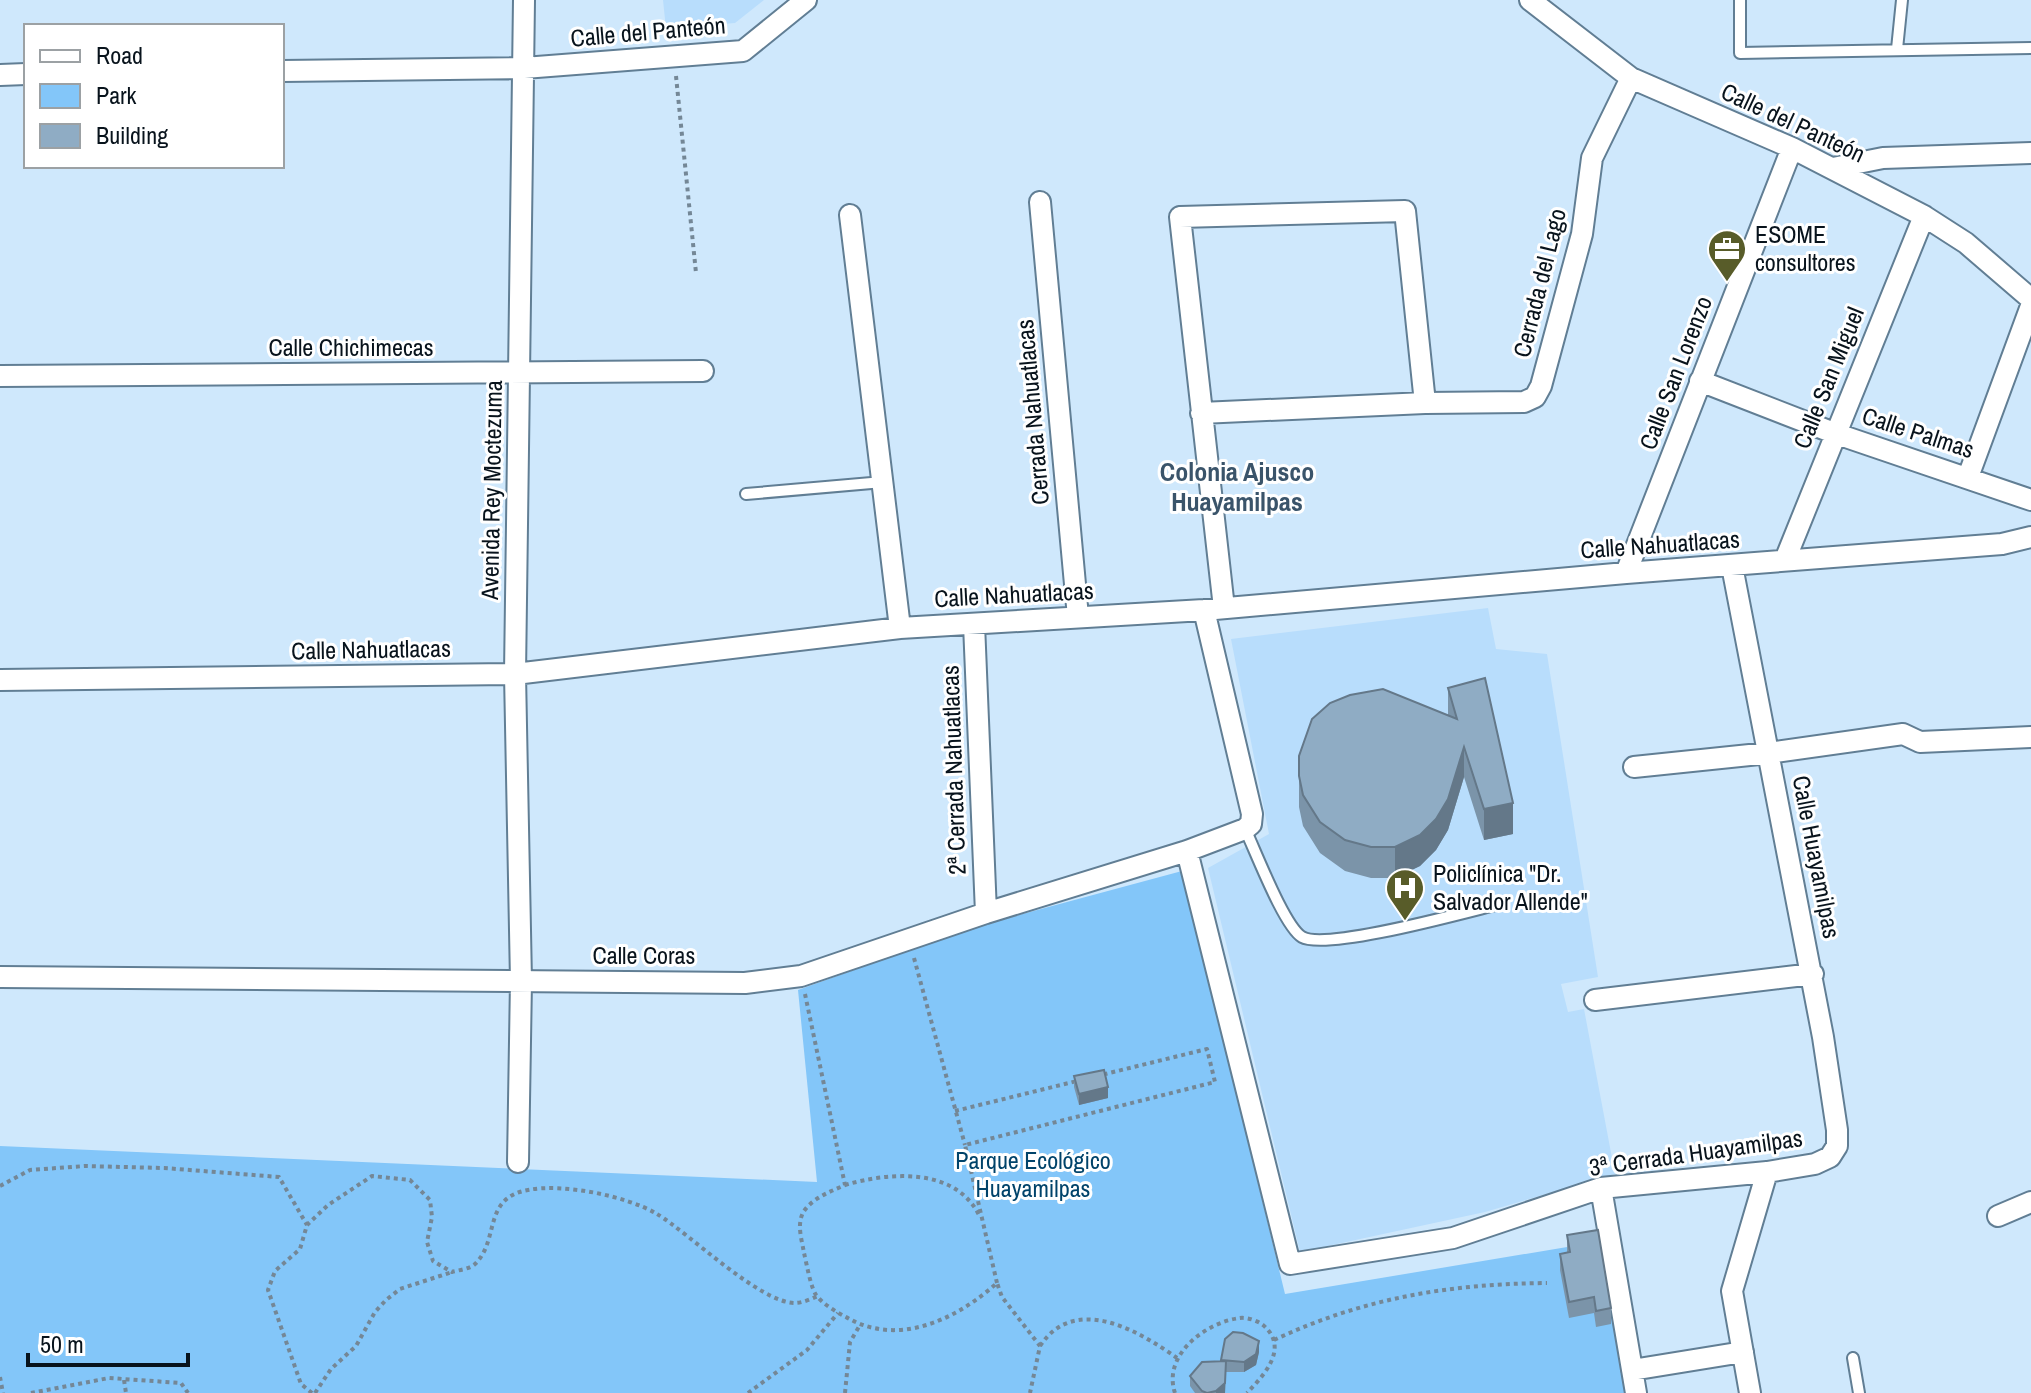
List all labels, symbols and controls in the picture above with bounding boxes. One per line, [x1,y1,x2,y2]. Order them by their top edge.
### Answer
street label: Calle del Panteón [569,8,727,54]
legend [24,24,284,168]
text: Road [96,39,143,71]
street label: Calle del Panteón [1716,75,1871,169]
text: Park [96,79,137,111]
text: Building [96,119,168,151]
street label: Cerrada del Lago [1505,205,1573,360]
place label: ESOME consultores [1755,218,1856,278]
office icon: ESOME consultores [1706,228,1748,283]
street label: Calle San Lorenzo [1631,291,1719,454]
street label: Calle San Miguel [1785,302,1871,453]
street label: Cerrada Nahuatlacas [1008,318,1056,506]
street label: Calle Chichimecas [268,331,434,363]
street label: Avenida Rey Moctezuma [473,380,509,601]
street label: Calle Palmas [1858,399,1978,465]
district label: Colonia Ajusco Huayamilpas [1160,454,1314,519]
street label: Calle Nahuatlacas [1579,522,1741,566]
street label: Calle Nahuatlacas [933,574,1095,614]
street label: Calle Nahuatlacas [291,632,451,666]
street label: 2ª Cerrada Nahuatlacas [933,665,973,875]
street label: Calle Huayamilpas [1786,773,1848,941]
place label: Policlínica "Dr. Salvador Allende" [1433,857,1588,917]
hospital icon: Policlínica "Dr. Salvador Allende" [1384,867,1426,922]
street label: Calle Coras [593,939,695,971]
street label: 3ª Cerrada Huayamilpas [1587,1121,1805,1183]
park label: Parque Ecológico Huayamilpas [955,1144,1111,1204]
scale bar [28,1317,188,1367]
text: 50 m [40,1328,84,1360]

